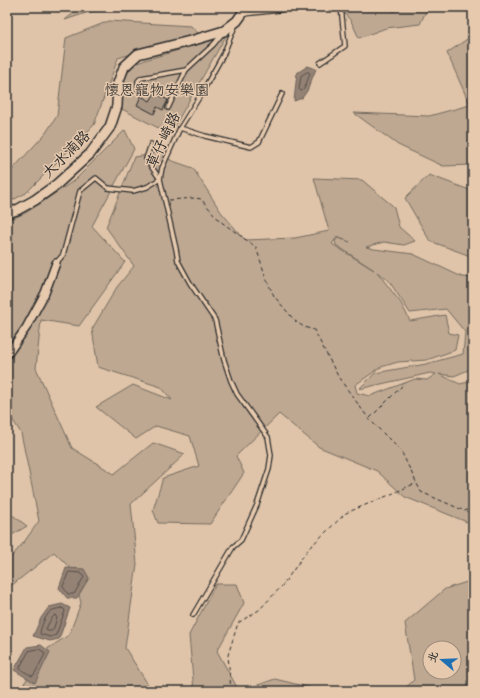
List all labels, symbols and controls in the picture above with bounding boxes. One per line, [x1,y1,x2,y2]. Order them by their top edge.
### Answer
park label: 懷恩寵物安樂園 [104,81,210,99]
street label: 草仔崎路 [142,109,184,171]
street label: 大水湳路 [38,126,94,182]
north arrow [422,640,462,680]
text: 北 [425,650,441,664]

